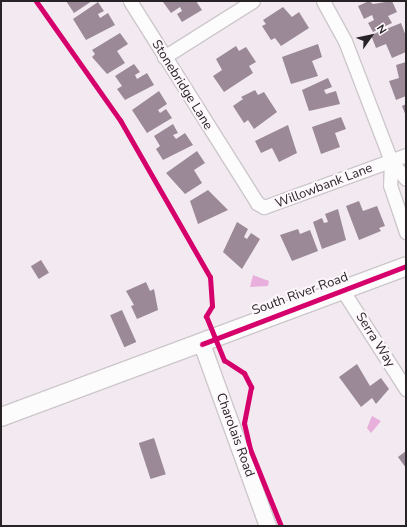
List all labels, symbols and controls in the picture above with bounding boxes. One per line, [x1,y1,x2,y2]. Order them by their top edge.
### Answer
north arrow [351,16,391,56]
text: N [373,22,390,37]
street label: Stonebridge Lane [148,37,216,133]
street label: Willowbank Lane [273,160,375,212]
street label: South River Road [250,269,350,319]
street label: Serra Way [352,310,398,370]
street label: Charolais Road [213,391,257,479]

